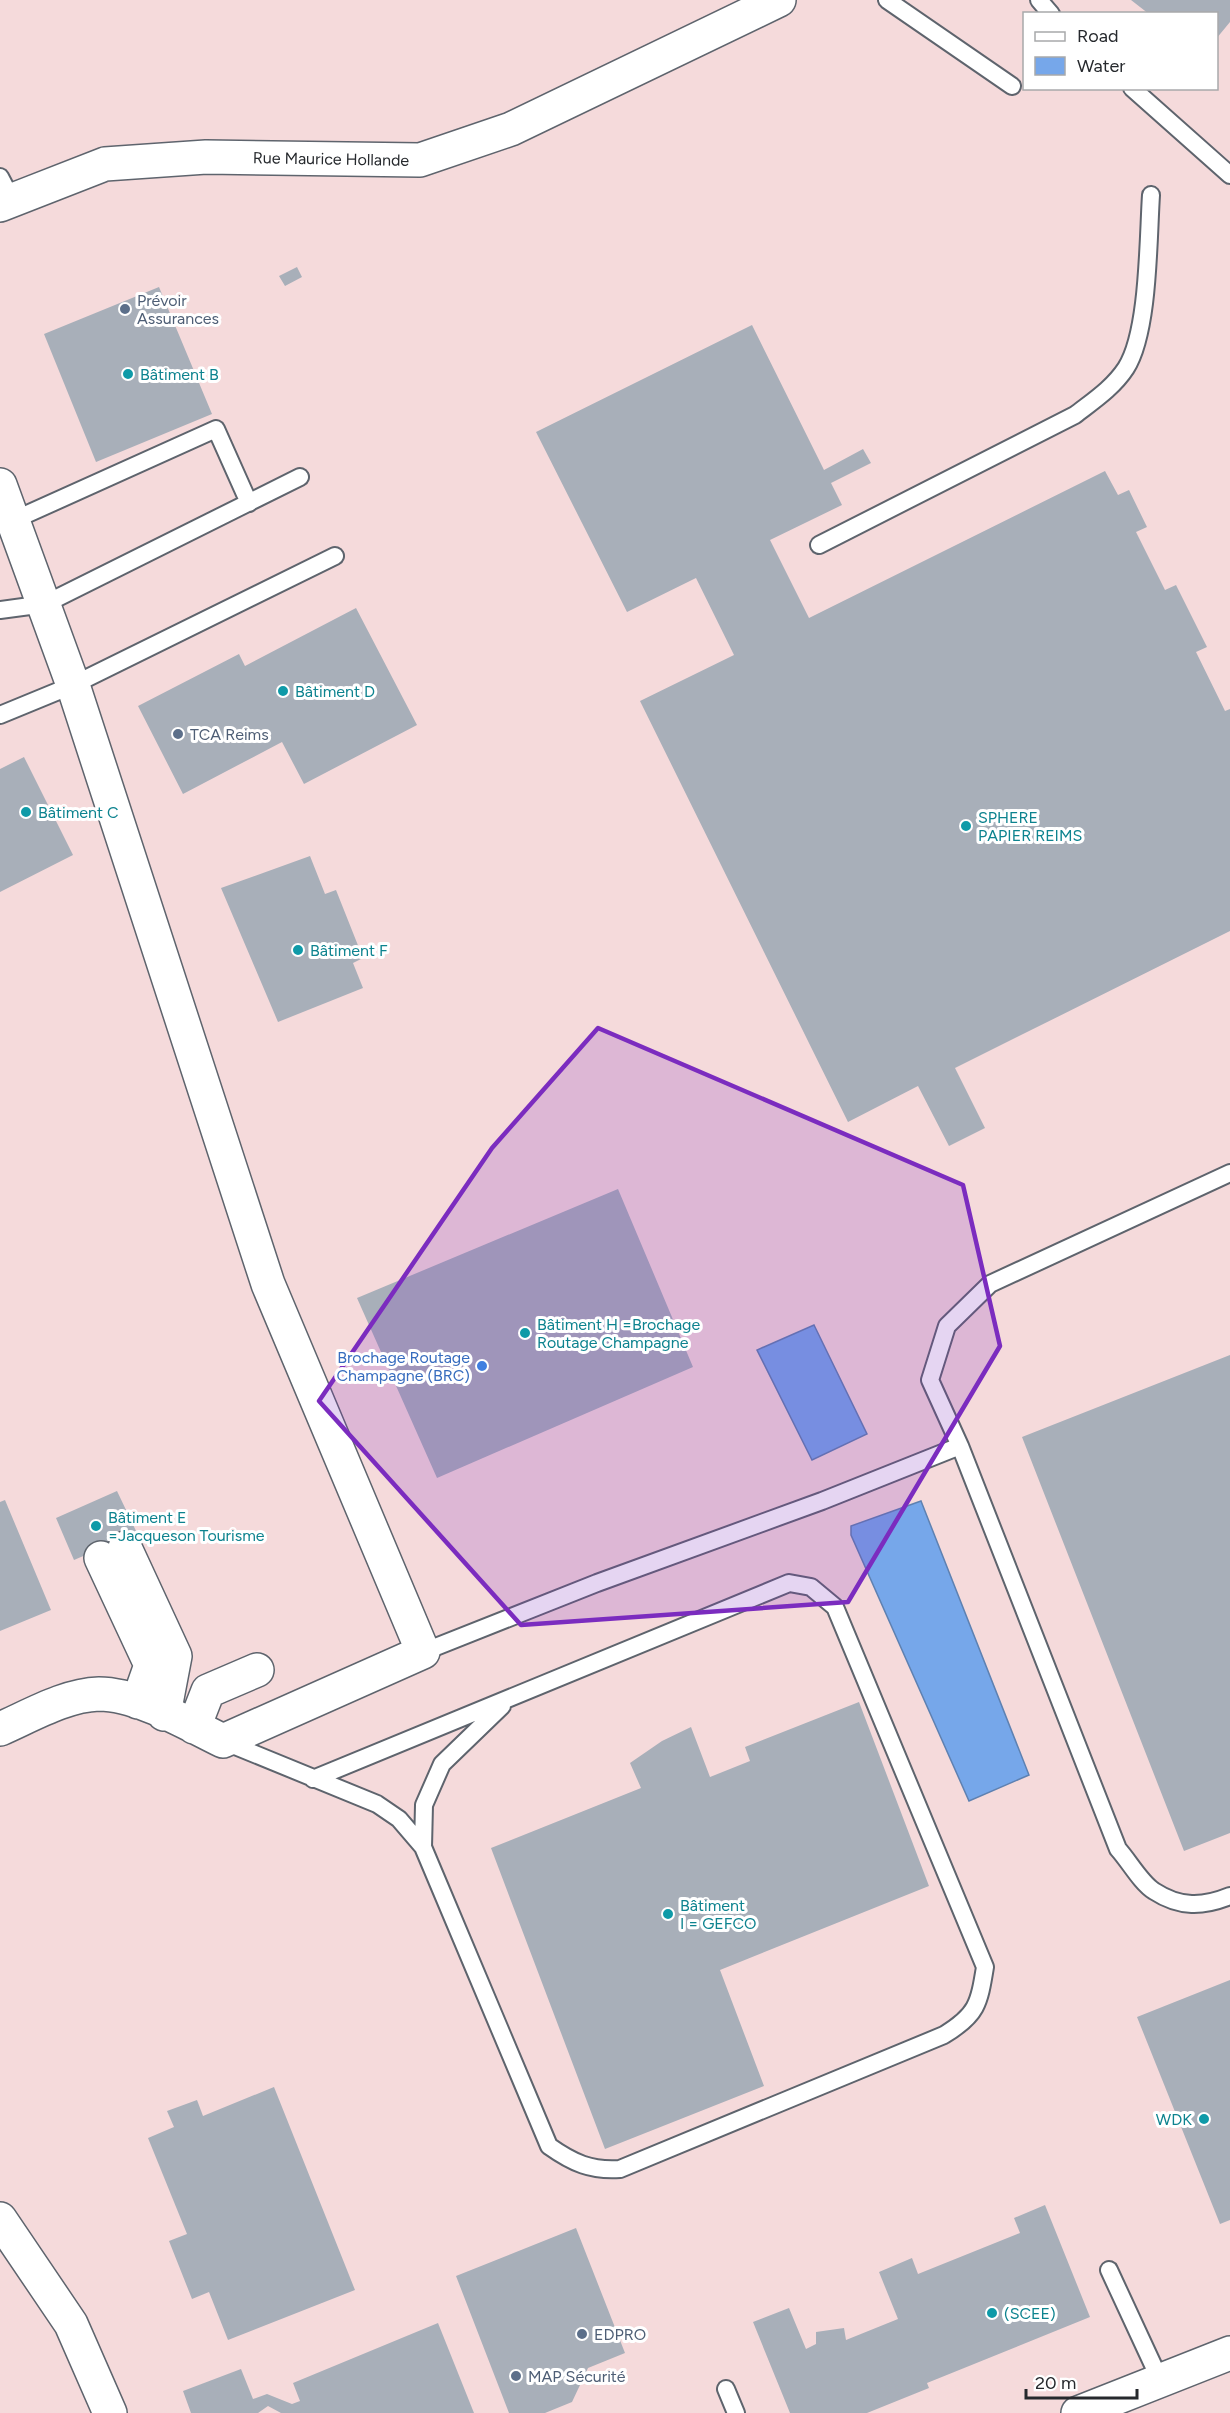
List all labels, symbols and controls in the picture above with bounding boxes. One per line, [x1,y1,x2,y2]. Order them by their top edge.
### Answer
legend [1023,12,1218,90]
text: Road [1077,25,1118,47]
text: Water [1077,55,1125,77]
street label: Rue Maurice Hollande [253,148,410,170]
place label: Prévoir Assurances [137,291,219,328]
marker: Prévoir Assurances [118,302,132,316]
place label: Bâtiment B [140,365,219,384]
marker: Bâtiment B [121,367,135,381]
place label: Bâtiment D [295,682,375,701]
marker: Bâtiment D [276,684,290,698]
place label: TCA Reims [190,725,269,744]
marker: TCA Reims [171,727,185,741]
place label: Bâtiment C [38,803,119,822]
marker: Bâtiment C [19,805,33,819]
place label: SPHERE PAPIER REIMS [978,808,1082,845]
marker: SPHERE PAPIER REIMS [959,819,973,833]
place label: Bâtiment F [310,941,388,960]
marker: Bâtiment F [291,943,305,957]
place label: Bâtiment H =Brochage Routage Champagne [537,1315,700,1352]
marker: Bâtiment H =Brochage Routage Champagne [518,1326,532,1340]
place label: Brochage Routage Champagne (BRC) [337,1348,470,1385]
marker: Brochage Routage Champagne (BRC) [475,1359,489,1373]
place label: Bâtiment E =Jacqueson Tourisme [108,1508,265,1545]
marker: Bâtiment E =Jacqueson Tourisme [89,1519,103,1533]
place label: Bâtiment I = GEFCO [680,1896,756,1933]
marker: Bâtiment I = GEFCO [661,1907,675,1921]
place label: WDK [1156,2110,1192,2129]
marker: WDK [1197,2112,1211,2126]
place label: (SCEE) [1004,2304,1056,2323]
marker: (SCEE) [985,2306,999,2320]
place label: EDPRO [594,2325,646,2344]
marker: EDPRO [575,2327,589,2341]
scale bar [1026,2362,1137,2400]
place label: MAP Sécurité [528,2367,626,2386]
marker: MAP Sécurité [509,2369,523,2383]
text: 20 m [1035,2372,1076,2394]

